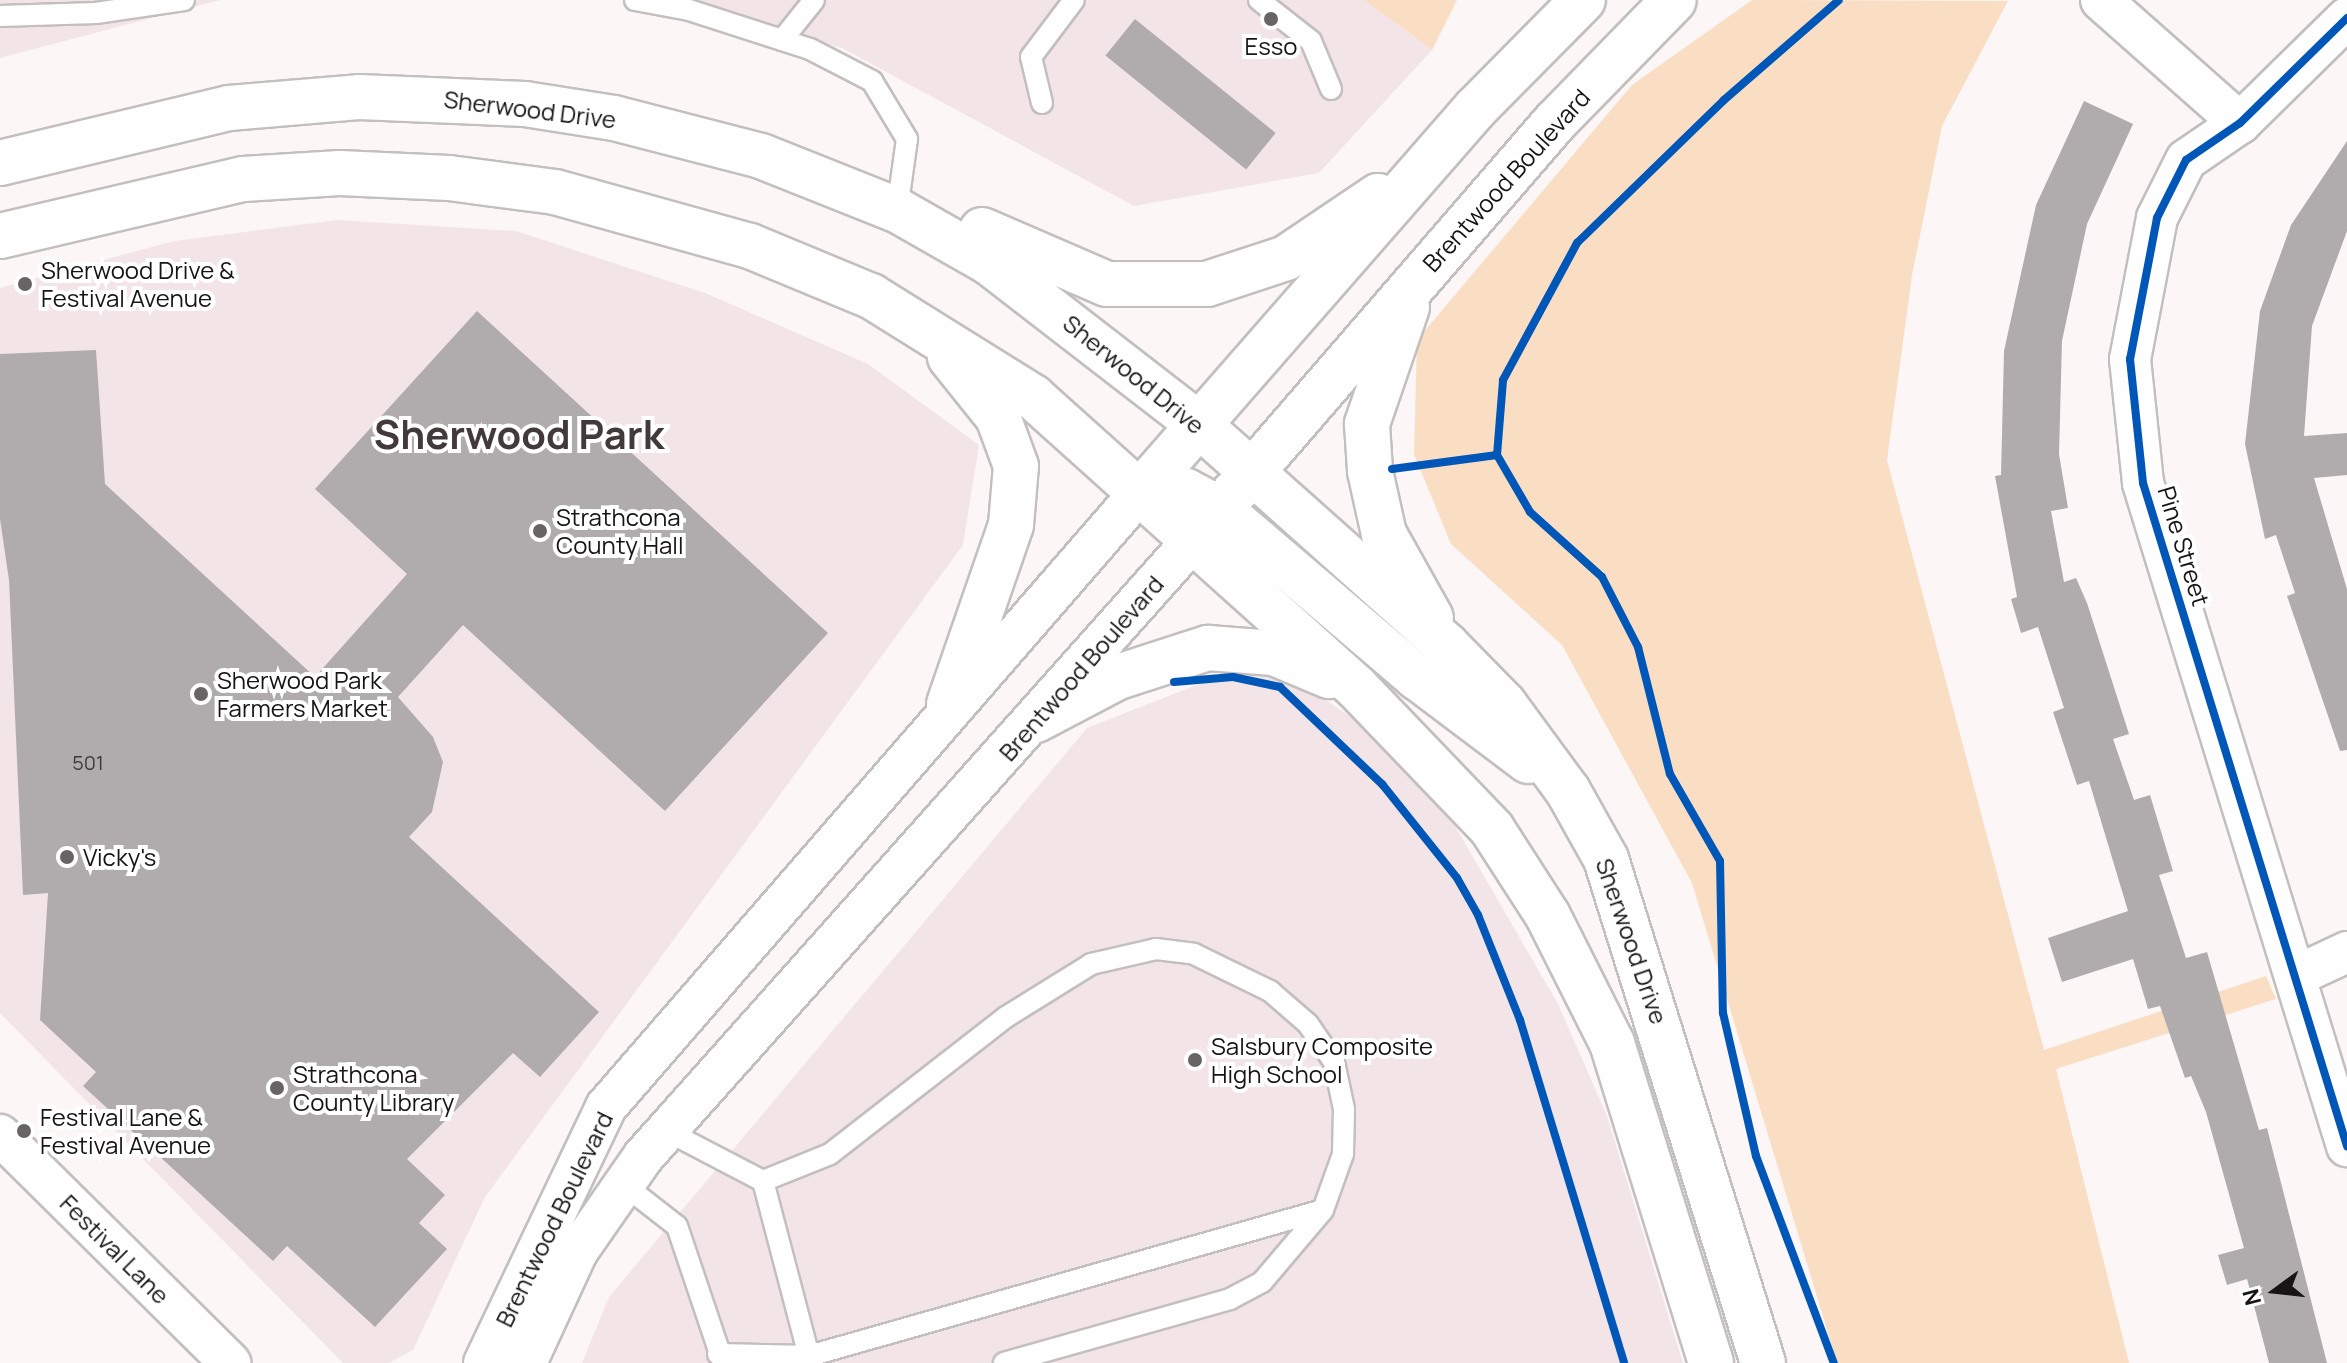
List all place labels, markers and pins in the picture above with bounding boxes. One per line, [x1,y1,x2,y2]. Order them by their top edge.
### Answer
marker: Esso [1262,10,1280,28]
place label: Esso [1244,32,1298,60]
place label: Sherwood Drive & Festival Avenue [41,256,235,312]
marker: Sherwood Drive & Festival Avenue [16,275,34,293]
place label: Strathcona County Hall [556,503,684,559]
marker: Strathcona County Hall [531,522,549,540]
place label: Sherwood Park Farmers Market [217,666,388,722]
marker: Sherwood Park Farmers Market [192,685,210,703]
place label: Vicky's [83,843,156,871]
marker: Vicky's [58,848,76,866]
place label: Salsbury Composite High School [1211,1032,1433,1088]
marker: Salsbury Composite High School [1186,1051,1204,1069]
place label: Strathcona County Library [293,1060,454,1116]
marker: Strathcona County Library [268,1079,286,1097]
place label: Festival Lane & Festival Avenue [40,1103,211,1159]
marker: Festival Lane & Festival Avenue [15,1122,33,1140]

